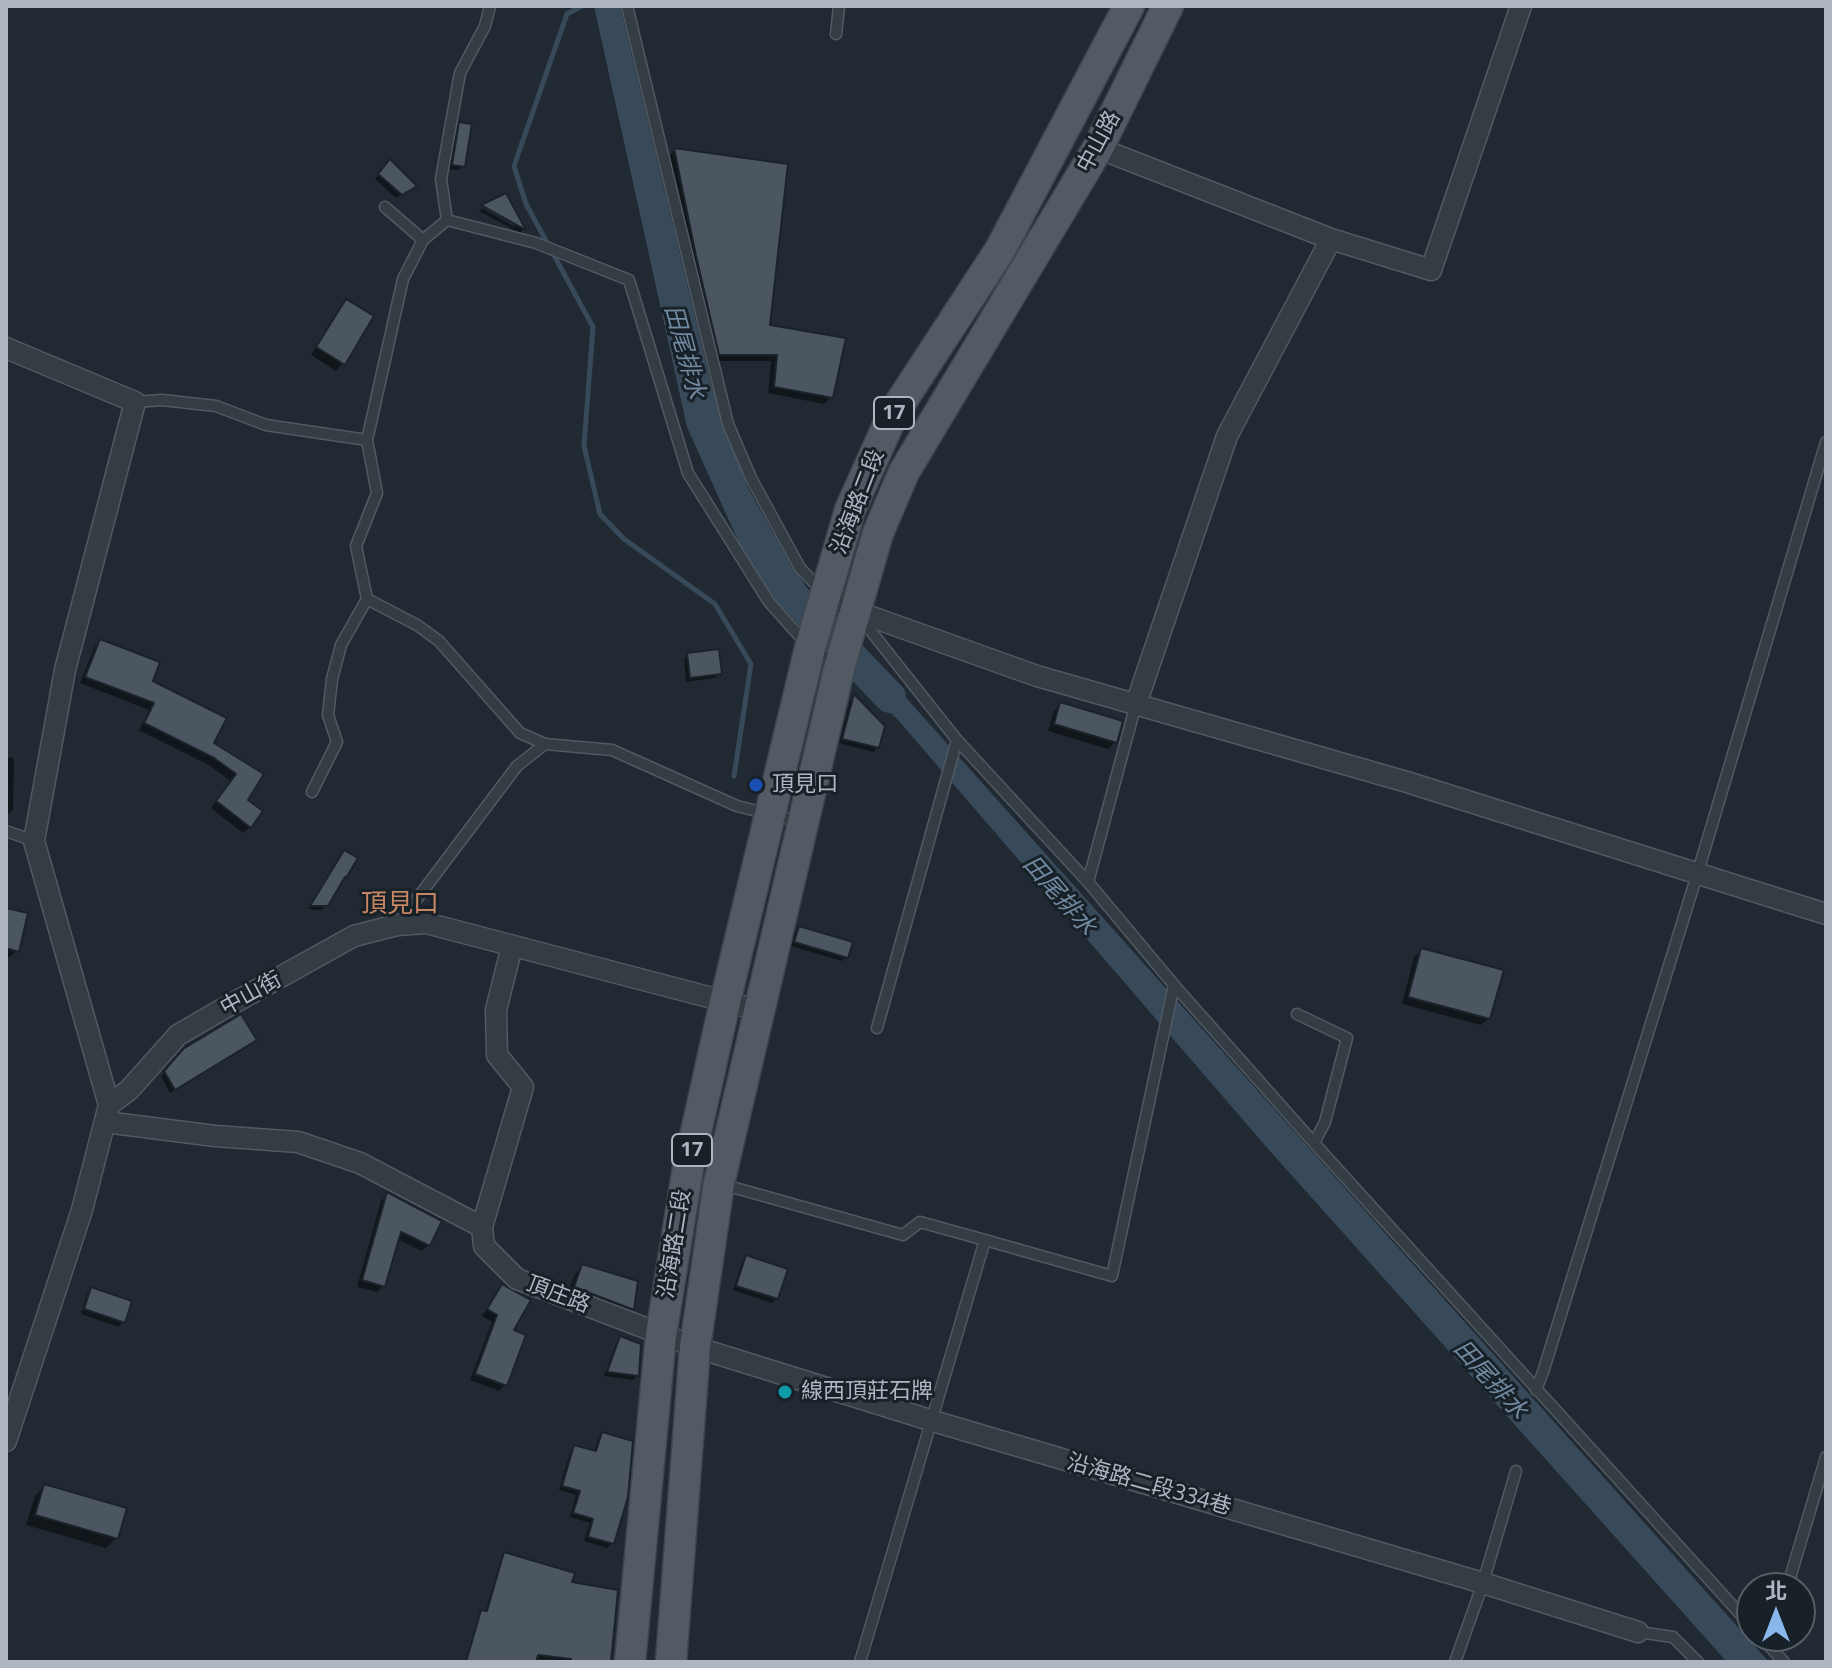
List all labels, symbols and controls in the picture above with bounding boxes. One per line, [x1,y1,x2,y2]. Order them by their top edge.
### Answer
street label: 中山路 [1072,107,1126,177]
water label: 田尾排水 [658,302,710,402]
road number: 17 [874,397,914,429]
street label: 沿海路二段 [826,446,890,558]
place label: 頂見口 [772,772,838,798]
marker: 頂見口 [747,776,765,794]
water label: 田尾排水 [1017,850,1101,942]
district label: 頂見口 [361,889,439,921]
street label: 中山街 [216,966,286,1022]
road number: 17 [672,1134,712,1166]
street label: 沿海路二段 [653,1188,697,1300]
street label: 頂庄路 [522,1271,594,1319]
water label: 田尾排水 [1447,1335,1533,1425]
place label: 線西頂莊石牌 [801,1379,933,1405]
marker: 線西頂莊石牌 [776,1383,794,1401]
street label: 沿海路二段334巷 [1064,1449,1234,1521]
north arrow [1736,1572,1816,1652]
text: 北 [1765,1575,1787,1605]

